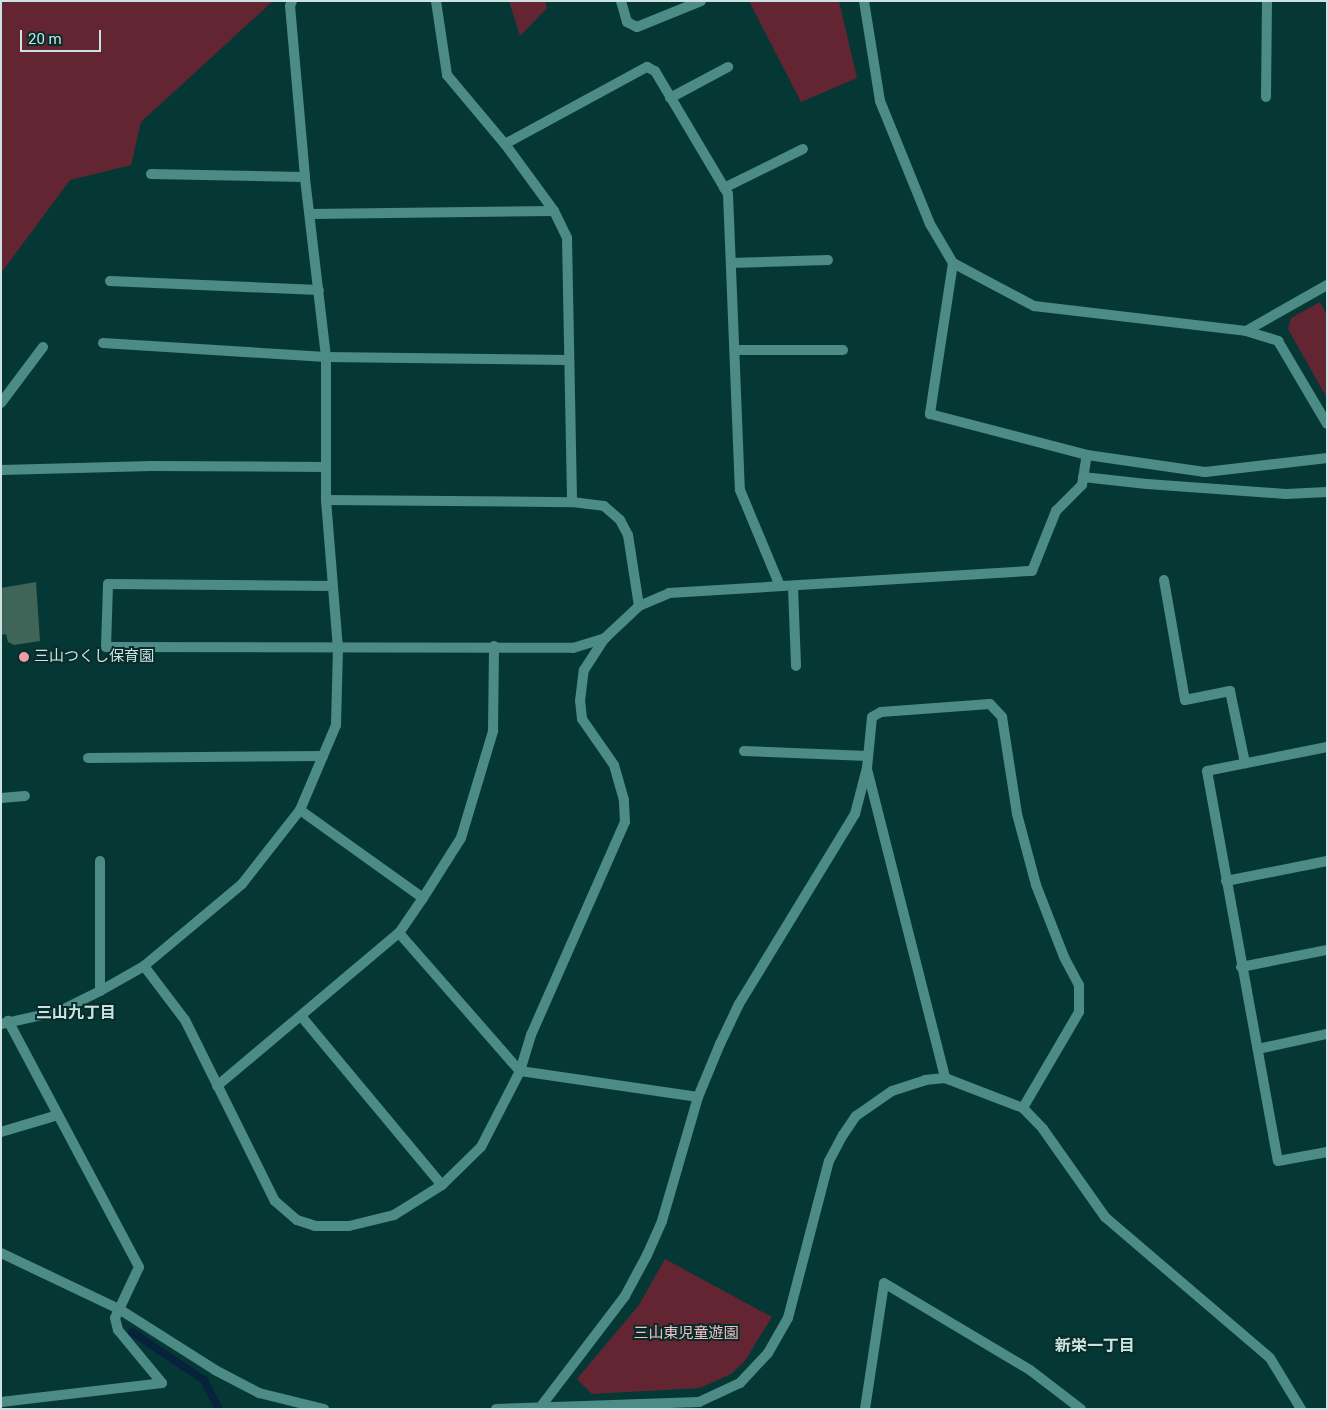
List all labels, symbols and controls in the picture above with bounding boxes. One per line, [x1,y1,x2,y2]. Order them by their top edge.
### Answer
scale bar [22,20,104,52]
text: 20 m [28,30,62,48]
place label: 三山つくし保育園 [34,648,154,666]
marker: 三山つくし保育園 [18,651,30,663]
district label: 三山九丁目 [36,1003,116,1023]
park label: 三山東児童遊園 [634,1325,738,1343]
district label: 新栄一丁目 [1055,1336,1135,1356]

